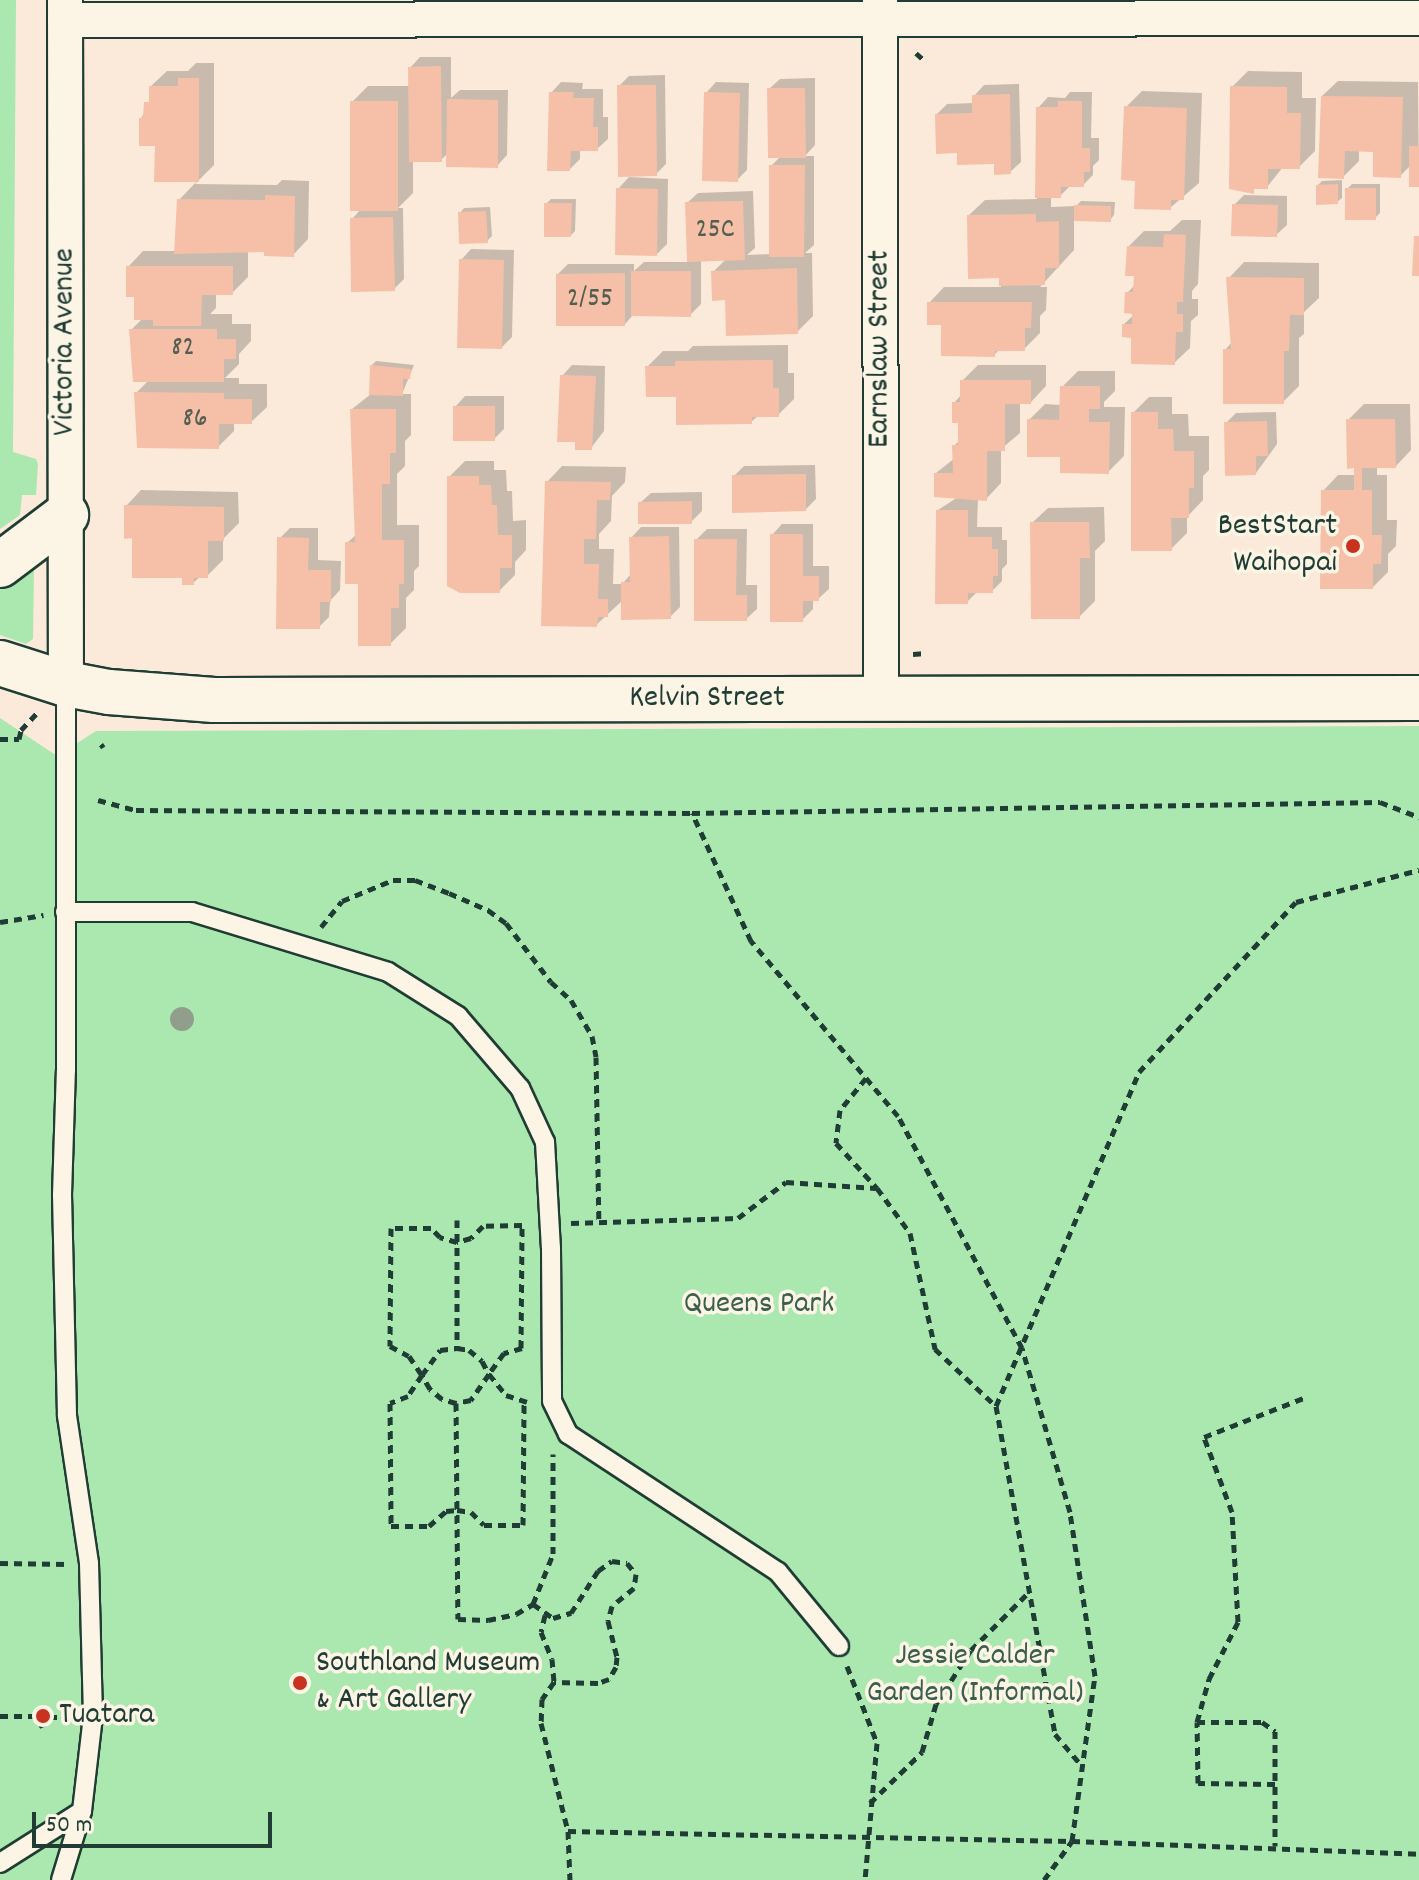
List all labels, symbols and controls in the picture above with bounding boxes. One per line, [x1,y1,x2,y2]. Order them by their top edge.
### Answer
house number: 25C [695,214,735,248]
street label: Victoria Avenue [47,248,85,436]
street label: Earnslaw Street [862,250,900,448]
house number: 2/55 [567,283,613,317]
house number: 82 [171,332,195,366]
house number: 86 [183,403,207,437]
place label: BestStart Waihopai [1218,509,1337,584]
marker: BestStart Waihopai [1344,537,1362,555]
street label: Kelvin Street [629,680,785,718]
park label: Queens Park [684,1286,834,1324]
park label: Jessie Calder Garden (Informal) [867,1639,1083,1714]
place label: Southland Museum & Art Gallery [316,1646,540,1721]
marker: Southland Museum & Art Gallery [291,1674,309,1692]
place label: Tuatara [59,1697,154,1735]
marker: Tuatara [34,1707,52,1725]
scale bar [36,1796,276,1846]
text: 50 m [46,1809,92,1843]

